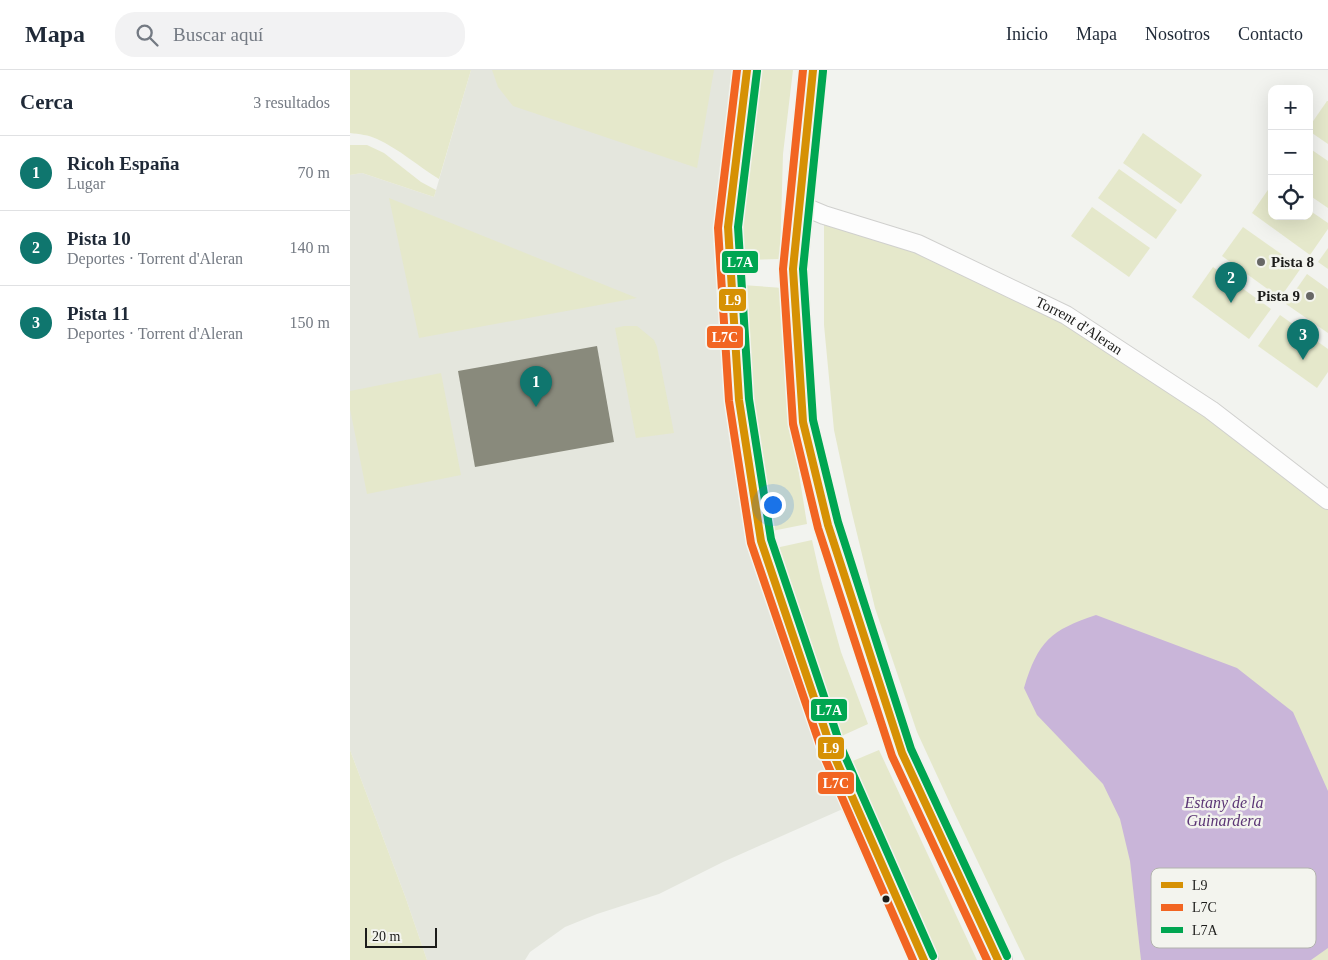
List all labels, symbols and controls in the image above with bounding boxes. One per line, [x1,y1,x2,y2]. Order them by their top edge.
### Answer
search box [115,12,465,57]
text: Mapa [25,21,85,47]
icon: search [133,21,161,49]
text: Buscar aquí [173,24,263,45]
text: Inicio [1006,24,1048,44]
text: Mapa [1076,24,1117,44]
text: Nosotros [1145,24,1210,44]
text: Contacto [1238,24,1303,44]
map controls [1268,85,1313,220]
button: + [1268,85,1313,130]
text: Cerca [20,90,73,114]
text: 3 resultados [253,94,330,111]
button: − [1268,130,1313,175]
text: Ricoh España [67,153,179,174]
text: 1 [32,164,40,181]
text: 70 m [298,164,330,181]
text: Lugar [67,175,105,192]
button: locate [1268,175,1313,220]
text: Pista 10 [67,228,131,249]
text: 2 [32,239,40,256]
text: 140 m [290,239,330,256]
text: Deportes · Torrent d'Aleran [67,250,243,267]
line badge: L7A [721,250,759,274]
place label: Pista 8 [1271,254,1314,270]
text: L7A [727,255,754,270]
marker: Pista 8 [1255,256,1267,268]
pin: 2 [1215,262,1247,303]
line badge: L9 [718,288,747,312]
place label: Pista 9 [1257,288,1300,304]
marker: Pista 9 [1304,290,1316,302]
text: L9 [725,293,741,308]
street label: Torrent d'Aleran [1033,294,1126,358]
text: Pista 11 [67,303,130,324]
text: 3 [32,314,40,331]
text: 150 m [290,314,330,331]
pin: 3 [1287,319,1319,360]
text: Deportes · Torrent d'Aleran [67,325,243,342]
line badge: L7C [706,325,744,349]
text: L7C [712,330,738,345]
pin: 1 [520,366,552,407]
your location [760,492,786,518]
line badge: L7A [810,698,848,722]
text: L7A [816,703,843,718]
line badge: L9 [817,736,845,760]
text: L9 [823,741,839,756]
line badge: L7C [817,771,855,795]
text: L7C [823,776,849,791]
water label: Estany de la Guinardera [1183,794,1264,829]
legend [1151,868,1316,948]
text: L9 [1192,878,1208,893]
unlabelled marker [881,894,891,904]
text: L7C [1192,900,1217,915]
text: L7A [1192,923,1219,938]
scale bar [365,925,438,948]
text: 20 m [372,929,400,944]

